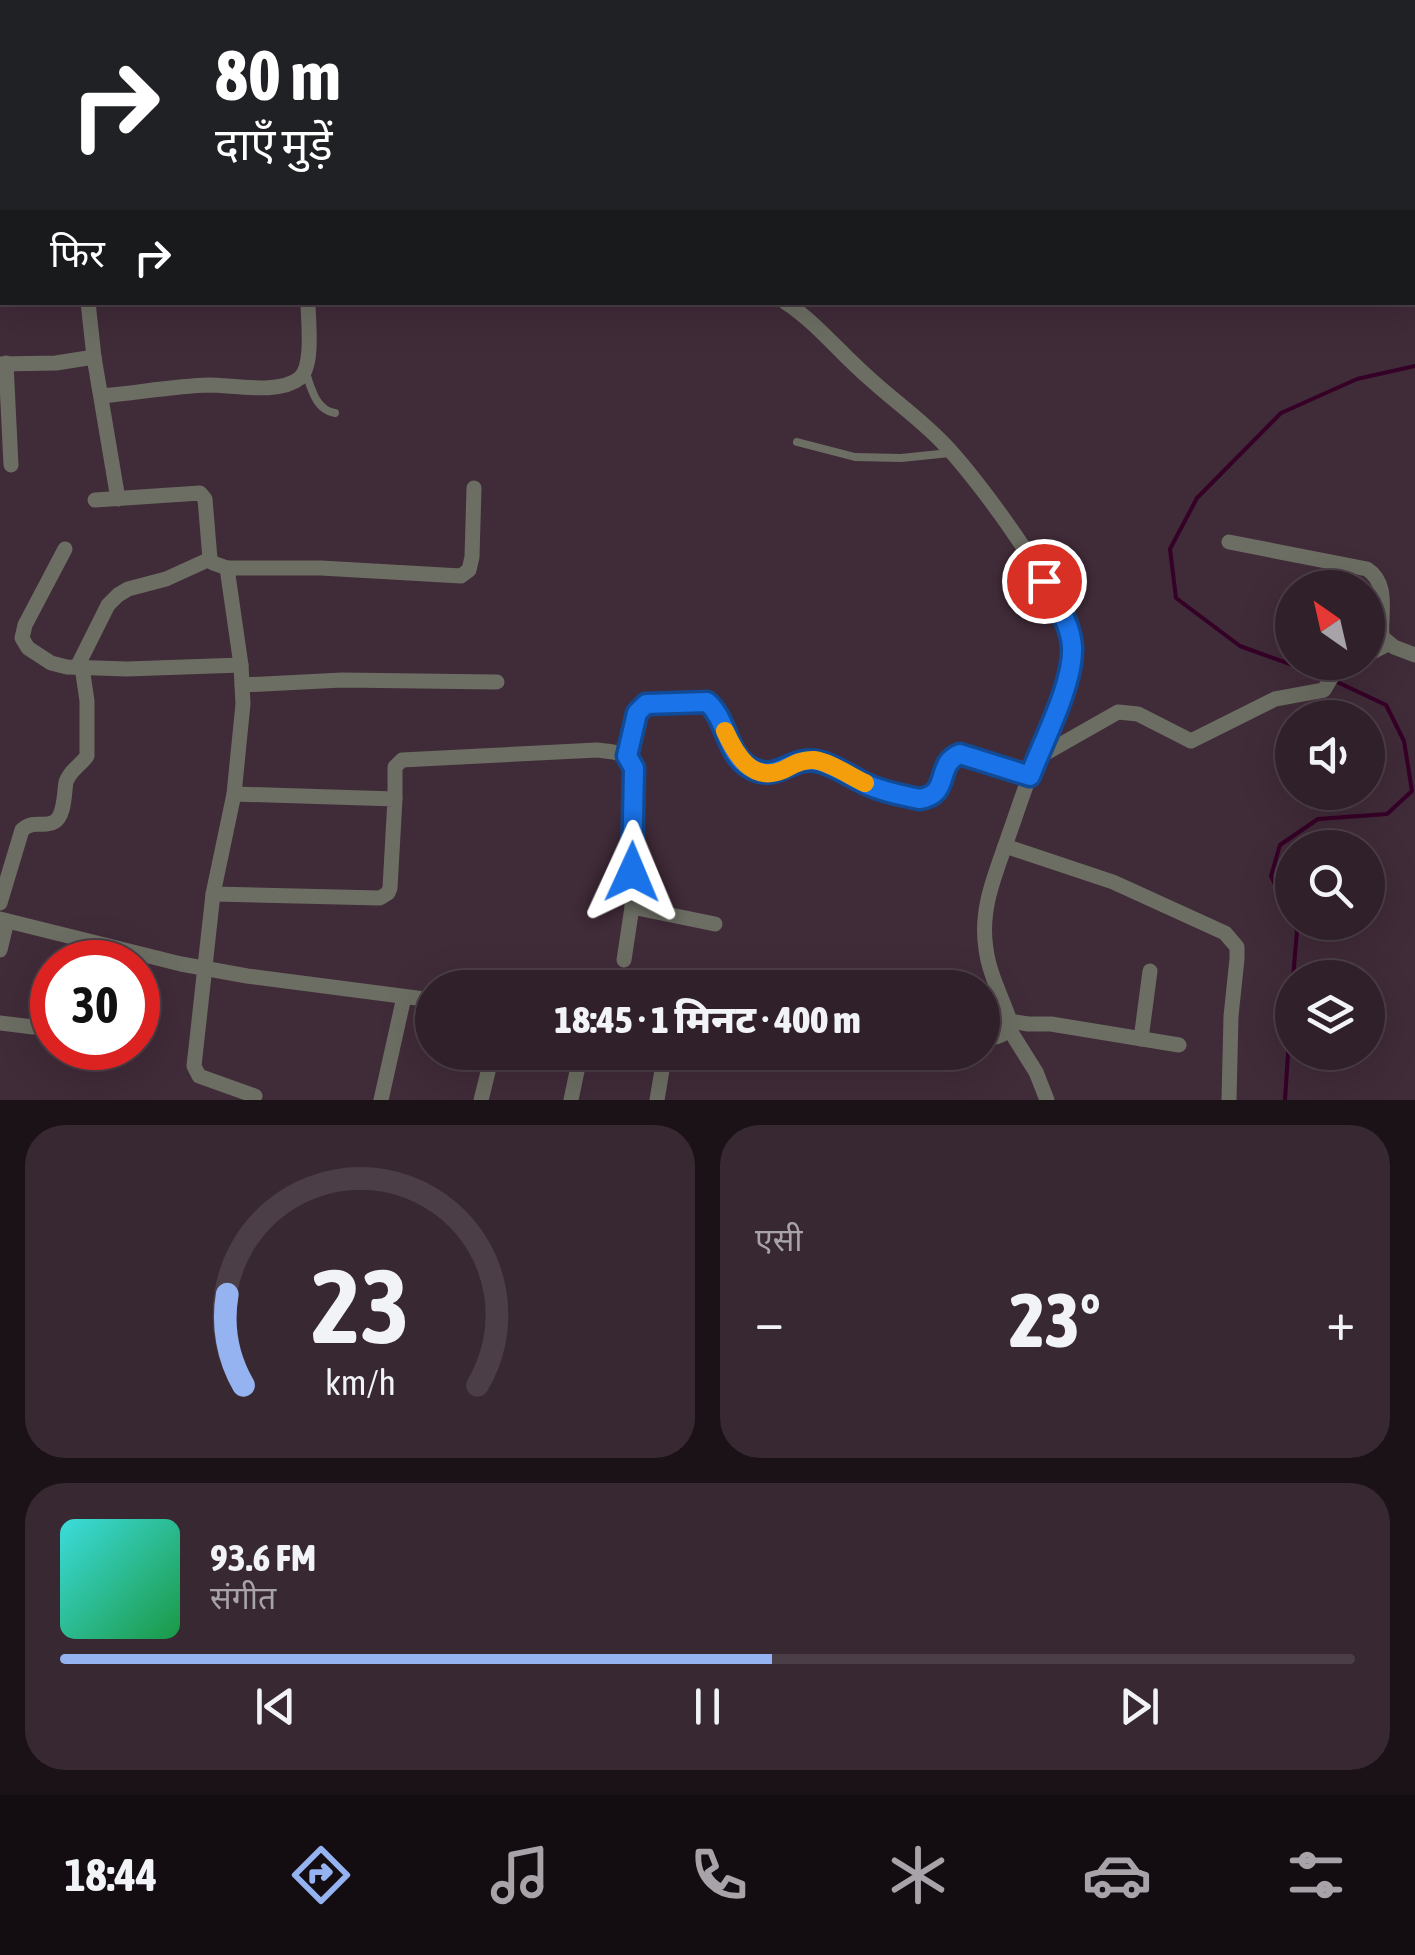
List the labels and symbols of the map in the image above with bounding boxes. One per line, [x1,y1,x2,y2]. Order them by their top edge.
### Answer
pin [1002,539,1087,624]
north arrow [1275,570,1385,680]
position arrow [580,820,684,924]
speed limit sign: 30 [30,940,160,1070]

